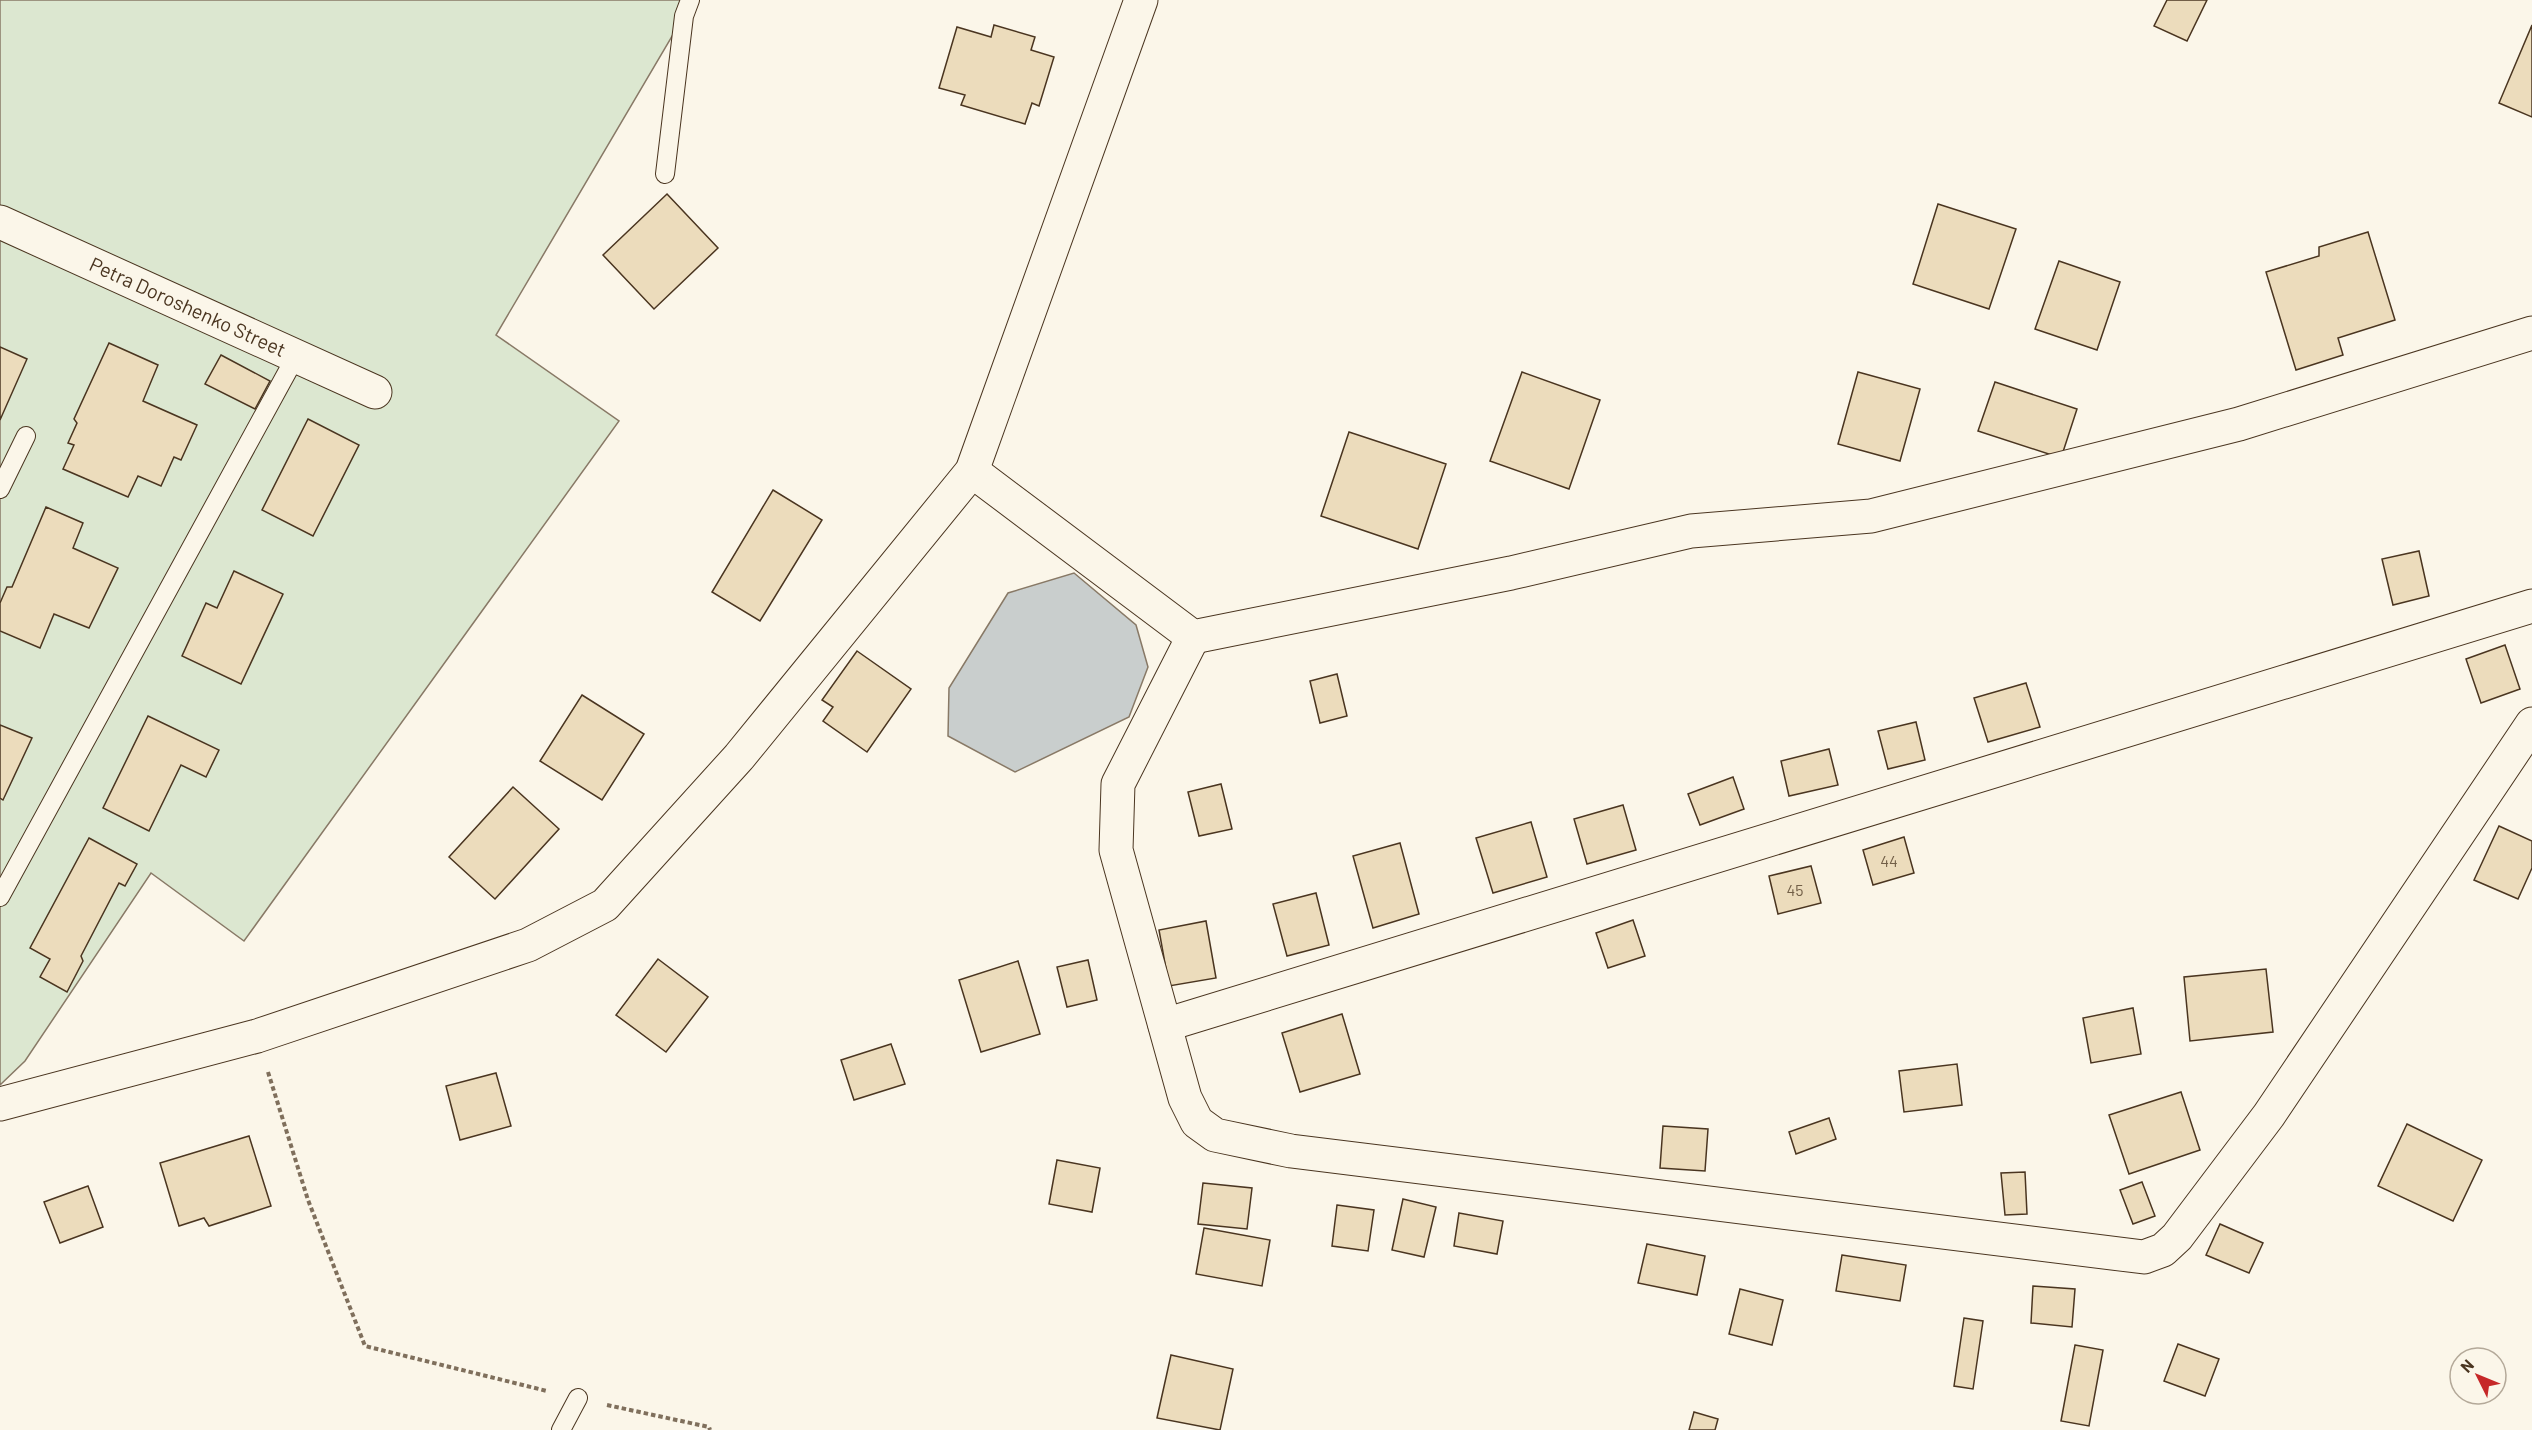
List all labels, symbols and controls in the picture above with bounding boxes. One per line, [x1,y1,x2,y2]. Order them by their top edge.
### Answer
street label: Petra Doroshenko Street [86,251,290,361]
house number: 44 [1880,851,1898,870]
house number: 45 [1786,880,1804,899]
north arrow [2448,1346,2508,1406]
text: N [2456,1355,2477,1376]

